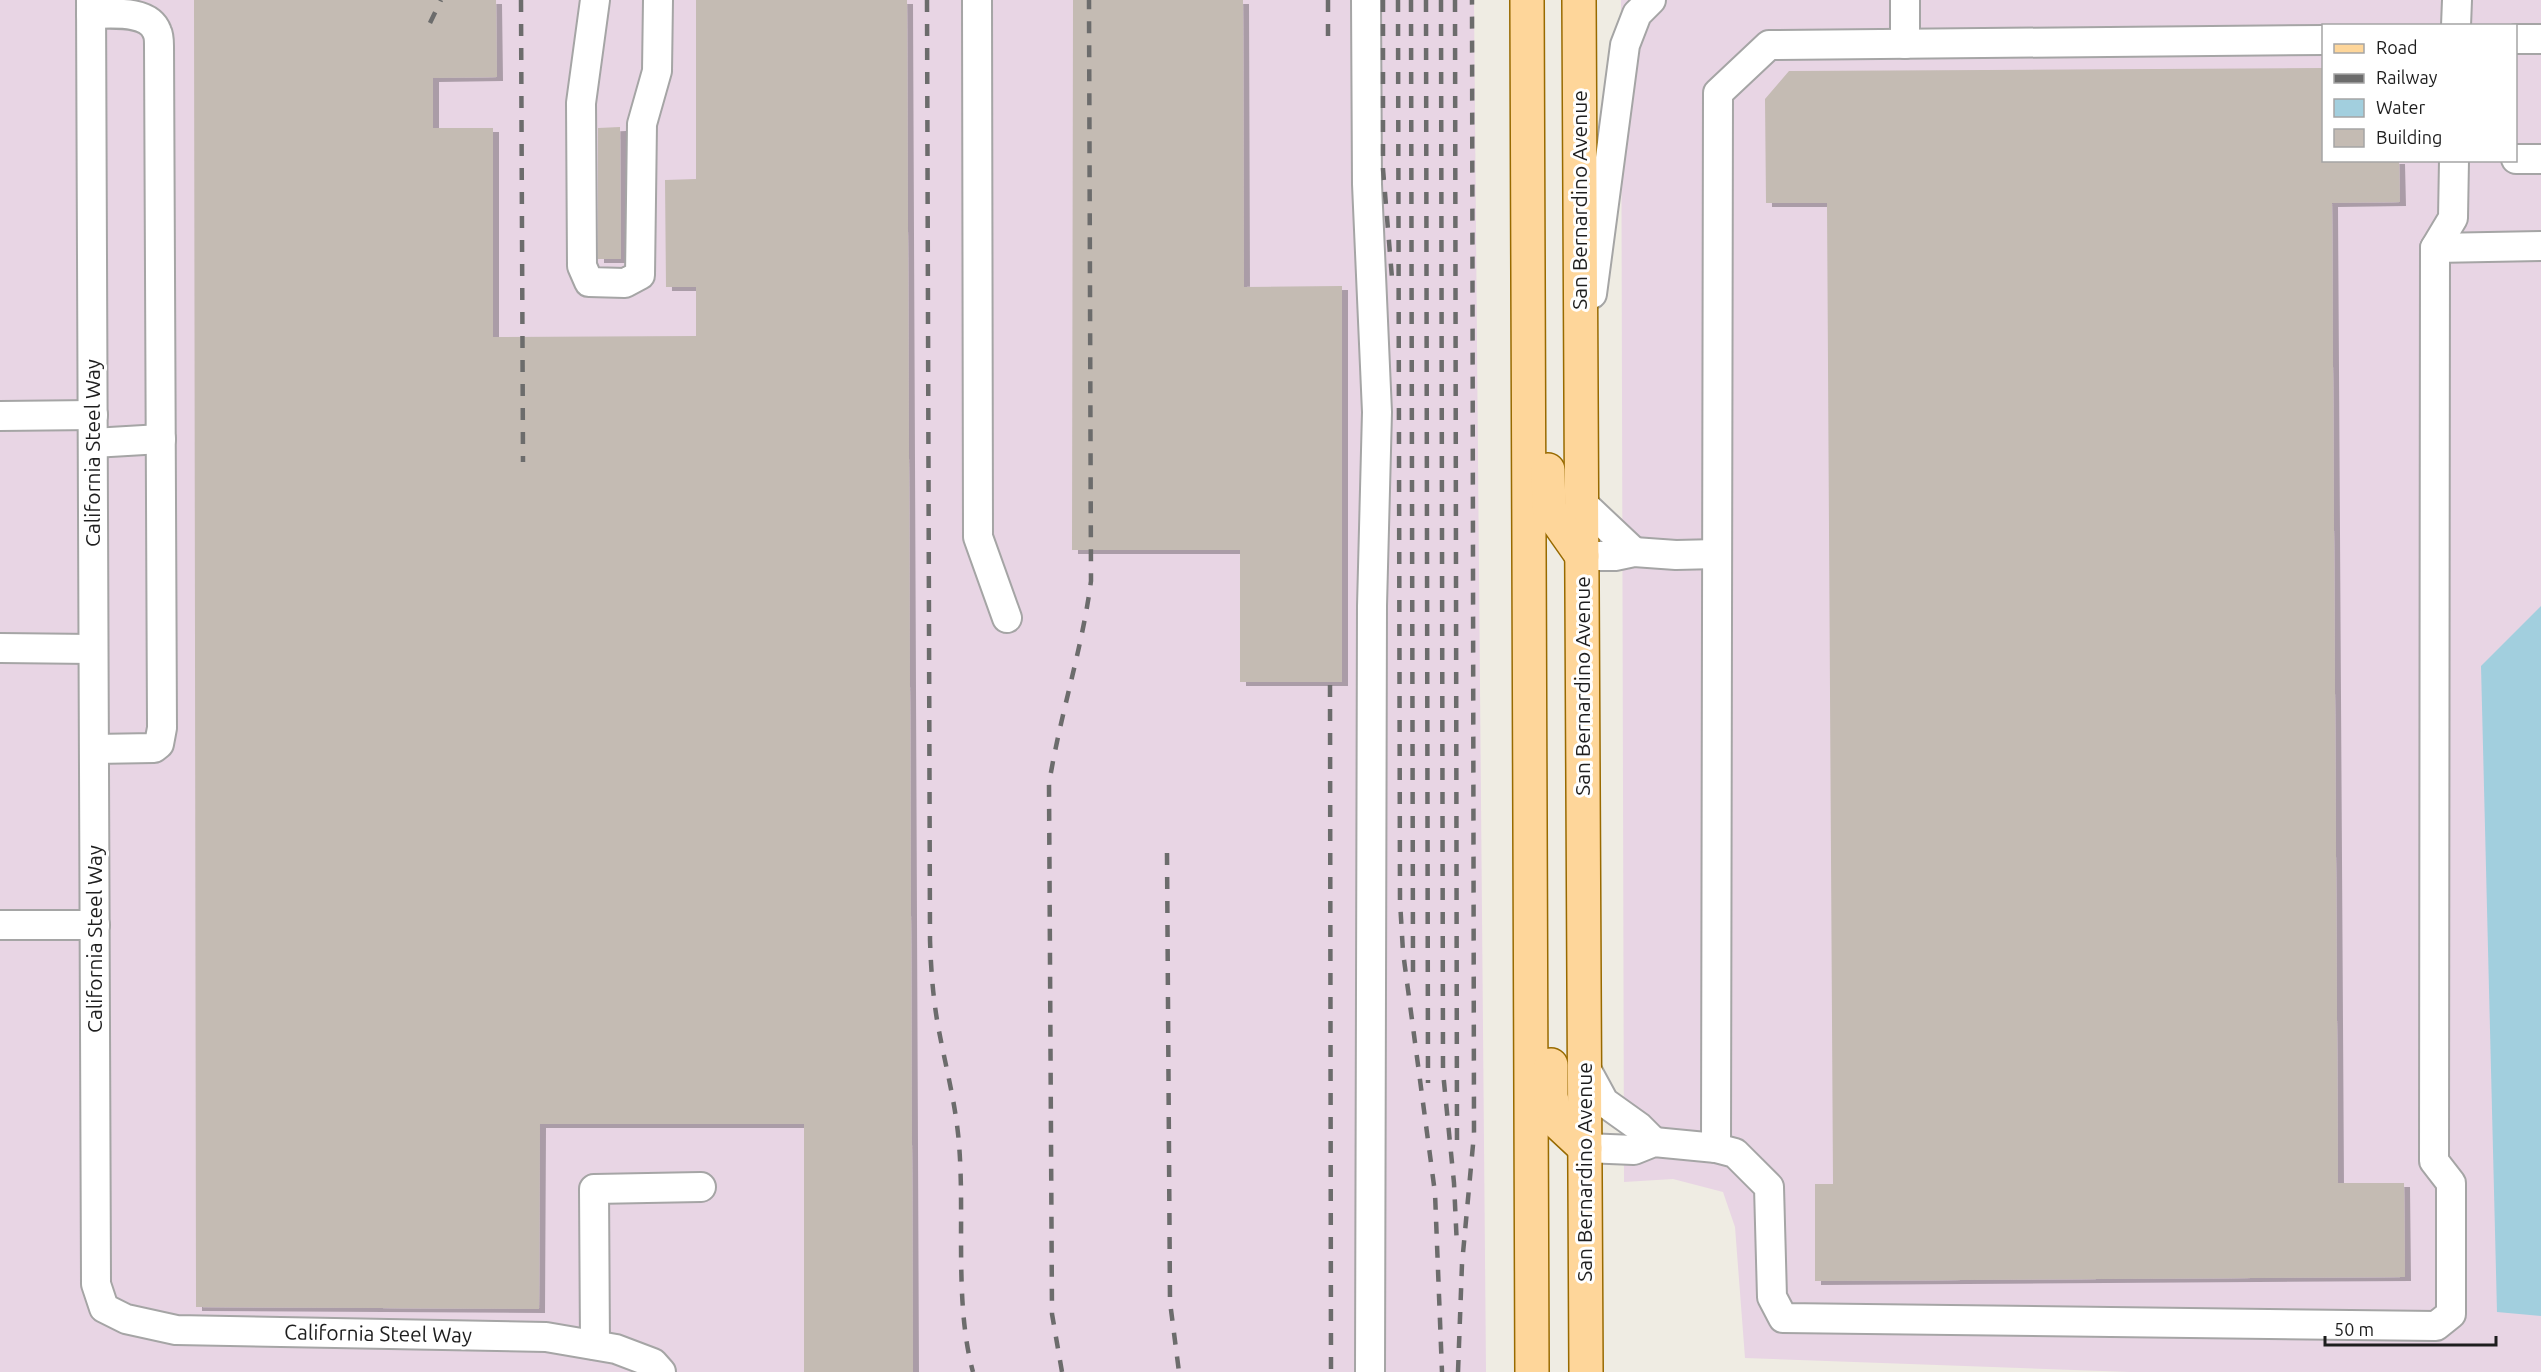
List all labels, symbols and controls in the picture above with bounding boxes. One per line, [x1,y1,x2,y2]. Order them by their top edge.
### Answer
legend [2322,24,2517,162]
text: Road [2376,37,2418,57]
text: Railway [2376,67,2438,87]
street label: San Bernardino Avenue [1567,90,1591,310]
text: Water [2376,97,2426,117]
text: Building [2376,127,2442,147]
street label: California Steel Way [80,359,104,547]
street label: San Bernardino Avenue [1570,576,1594,796]
street label: California Steel Way [82,845,106,1033]
street label: San Bernardino Avenue [1572,1062,1596,1282]
scale bar [2325,1309,2496,1347]
street label: California Steel Way [284,1319,472,1347]
text: 50 m [2334,1319,2374,1339]

